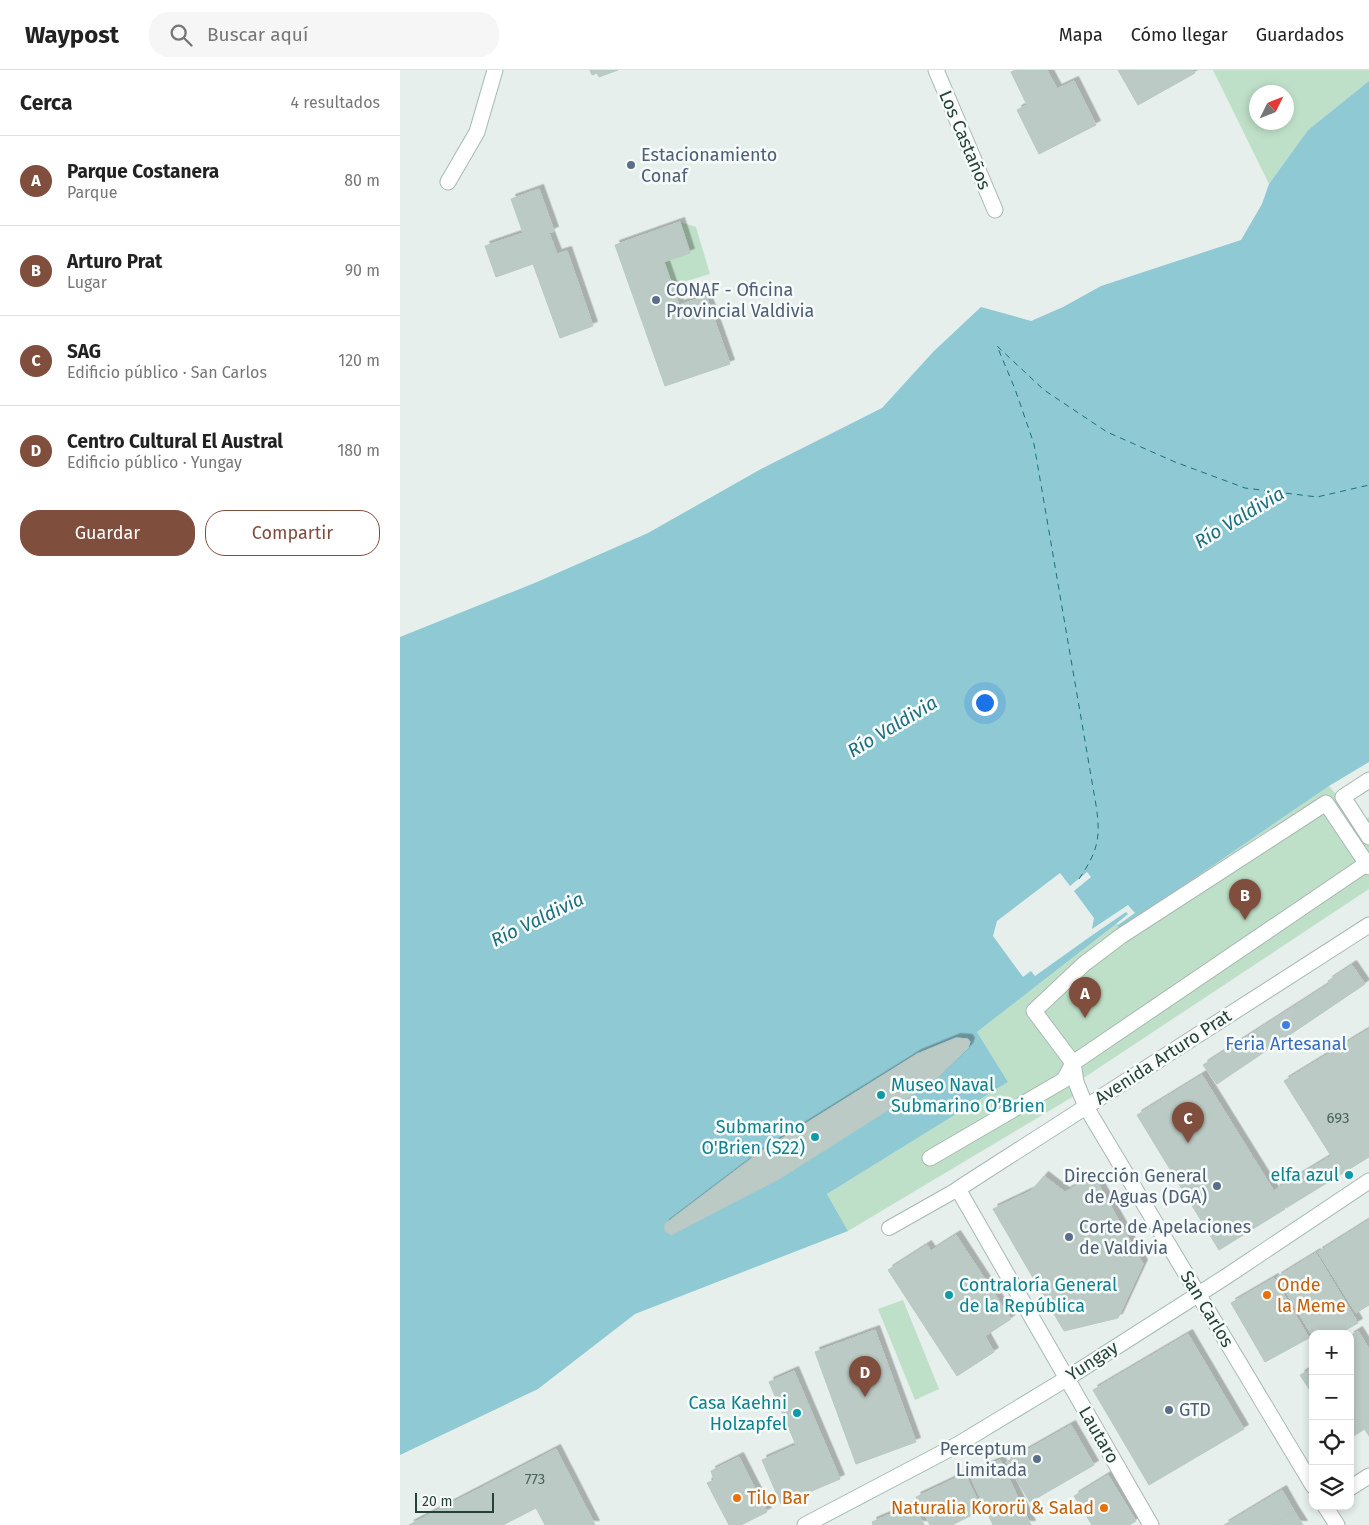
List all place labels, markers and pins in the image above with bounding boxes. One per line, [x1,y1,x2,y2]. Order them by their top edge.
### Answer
place label: Estacionamiento Conaf [641,144,777,187]
marker: Estacionamiento Conaf [625,159,637,171]
place label: CONAF - Oficina Provincial Valdivia [666,279,814,322]
marker: CONAF - Oficina Provincial Valdivia [650,294,662,306]
pin: B [1229,879,1261,920]
pin: A [1069,977,1101,1018]
marker: Feria Artesanal [1280,1019,1292,1031]
place label: Feria Artesanal [1225,1033,1347,1055]
place label: Museo Naval Submarino O’Brien [891,1074,1045,1117]
marker: Museo Naval Submarino O’Brien [875,1089,887,1101]
pin: C [1172,1102,1204,1143]
place label: Submarino O'Brien (S22) [701,1116,805,1159]
marker: Submarino O'Brien (S22) [809,1131,821,1143]
place label: elfa azul [1270,1164,1339,1186]
place label: Dirección General de Aguas (DGA) [1064,1165,1207,1208]
marker: elfa azul [1343,1169,1355,1181]
marker: Dirección General de Aguas (DGA) [1211,1180,1223,1192]
place label: Corte de Apelaciones de Valdivia [1079,1216,1251,1259]
marker: Corte de Apelaciones de Valdivia [1063,1231,1075,1243]
place label: Contraloría General de la República [959,1274,1117,1317]
place label: Onde la Meme [1277,1274,1346,1317]
marker: Contraloría General de la República [943,1289,955,1301]
marker: Onde la Meme [1261,1289,1273,1301]
pin: D [849,1356,881,1397]
place label: Casa Kaehni Holzapfel [688,1392,787,1435]
place label: GTD [1179,1399,1211,1421]
marker: GTD [1163,1404,1175,1416]
marker: Casa Kaehni Holzapfel [791,1407,803,1419]
place label: Perceptum Limitada [940,1438,1027,1481]
marker: Perceptum Limitada [1031,1453,1043,1465]
place label: Tilo Bar [747,1487,810,1509]
marker: Tilo Bar [731,1492,743,1504]
place label: Naturalia Kororü & Salad [891,1497,1094,1519]
marker: Naturalia Kororü & Salad [1098,1502,1110,1514]

